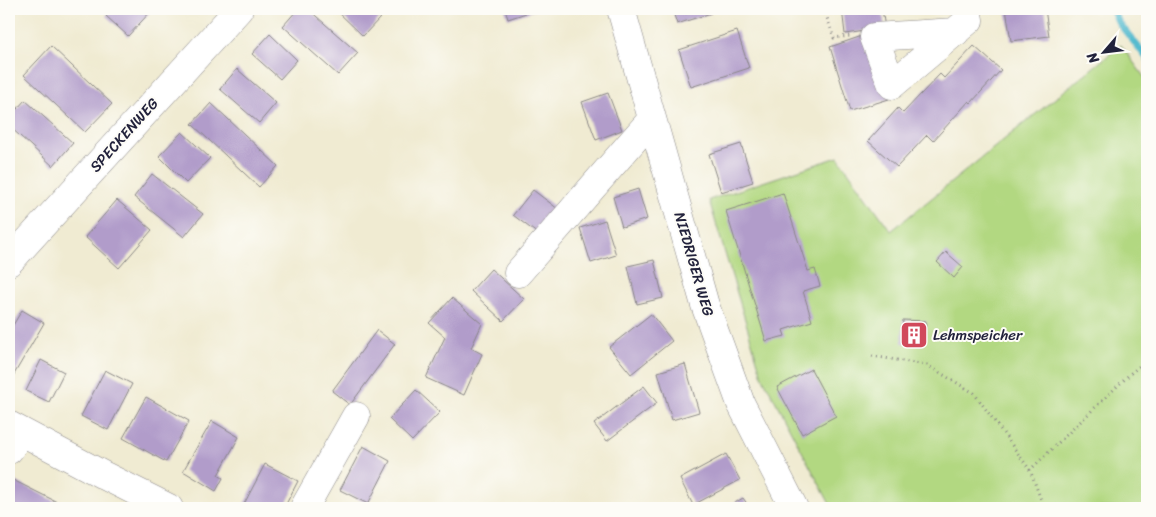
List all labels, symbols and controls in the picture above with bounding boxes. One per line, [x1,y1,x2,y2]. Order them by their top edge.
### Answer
north arrow [1078,28,1128,78]
text: N [1080,47,1107,69]
street label: SPECKENWEG [83,91,165,178]
street label: NIEDRIGER WEG [667,209,721,320]
building icon: Lehmspeicher [899,320,929,350]
place label: Lehmspeicher [933,322,1023,348]

